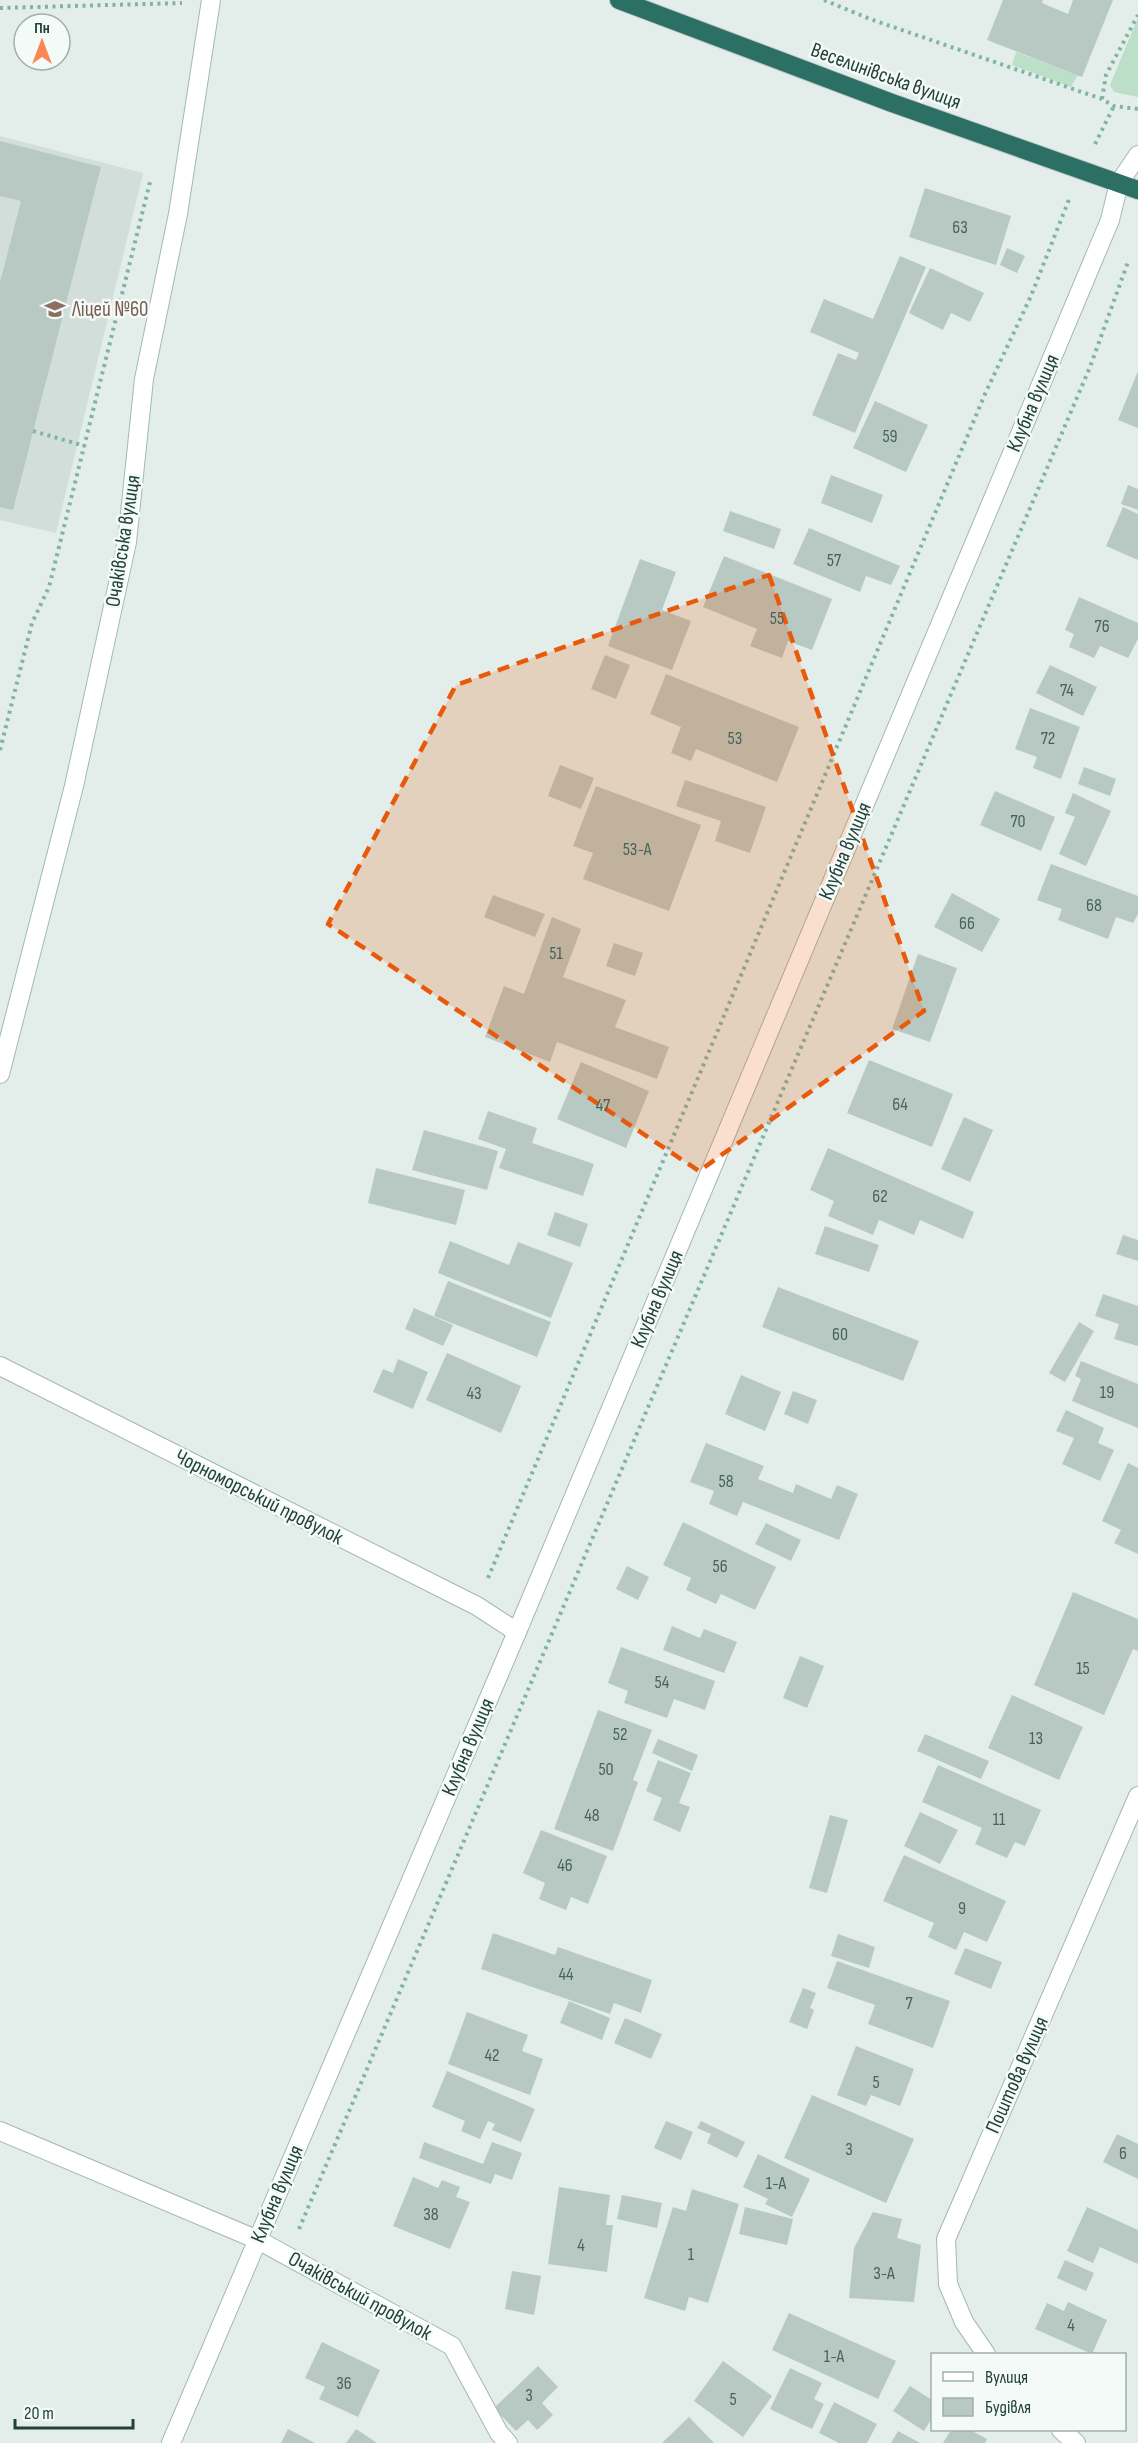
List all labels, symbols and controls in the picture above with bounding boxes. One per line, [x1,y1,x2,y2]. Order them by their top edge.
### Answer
north arrow [12,12,72,72]
text: Пн [34,19,50,38]
street label: Веселинівська вулиця [808,37,964,115]
house number: 63 [952,217,968,238]
school or university icon: Ліцей №60 [43,297,67,321]
place label: Ліцей №60 [71,297,148,322]
street label: Клубна вулиця [1001,350,1065,456]
house number: 59 [882,426,898,447]
street label: Очаківська вулиця [100,473,146,609]
house number: 57 [827,550,842,571]
house number: 55 [770,608,784,629]
house number: 76 [1094,616,1110,637]
house number: 74 [1060,680,1074,701]
house number: 53 [728,728,742,749]
house number: 72 [1041,728,1055,749]
street label: Клубна вулиця [813,798,877,904]
house number: 70 [1010,811,1026,832]
house number: 53-А [623,839,652,860]
house number: 68 [1086,895,1102,916]
house number: 66 [959,913,975,934]
house number: 51 [549,943,563,964]
house number: 64 [892,1094,908,1115]
house number: 47 [596,1095,611,1116]
house number: 62 [872,1186,888,1207]
street label: Клубна вулиця [625,1246,689,1352]
house number: 60 [832,1324,848,1345]
house number: 19 [1100,1382,1114,1403]
house number: 43 [466,1383,482,1404]
street label: Чорноморський провулок [171,1444,347,1550]
house number: 58 [718,1471,734,1492]
house number: 56 [712,1556,728,1577]
house number: 15 [1076,1658,1090,1679]
house number: 54 [655,1672,670,1693]
street label: Клубна вулиця [436,1694,500,1800]
house number: 52 [613,1724,627,1745]
house number: 13 [1029,1728,1043,1749]
house number: 50 [598,1759,614,1780]
house number: 48 [584,1805,600,1826]
house number: 11 [993,1809,1006,1830]
house number: 46 [557,1855,573,1876]
house number: 9 [958,1898,966,1919]
house number: 44 [558,1964,574,1985]
house number: 7 [905,1993,913,2014]
street label: Поштова вулиця [980,2013,1054,2137]
house number: 42 [484,2045,500,2066]
house number: 5 [872,2072,880,2093]
house number: 3 [845,2139,853,2160]
street label: Клубна вулиця [245,2141,309,2247]
house number: 6 [1119,2143,1127,2164]
house number: 1-А [766,2173,786,2194]
house number: 38 [423,2204,439,2225]
house number: 4 [577,2235,585,2256]
house number: 1 [688,2244,695,2265]
street label: Очаківський провулок [284,2246,436,2346]
house number: 3-А [873,2263,895,2284]
house number: 4 [1067,2315,1075,2336]
house number: 1-А [824,2346,844,2367]
legend [931,2353,1126,2431]
text: Вулиця [985,2367,1028,2388]
house number: 36 [336,2373,352,2394]
house number: 3 [525,2385,533,2406]
house number: 5 [729,2389,737,2410]
scale bar [15,2392,134,2430]
text: Будівля [985,2397,1031,2418]
text: 20 m [24,2403,54,2424]

